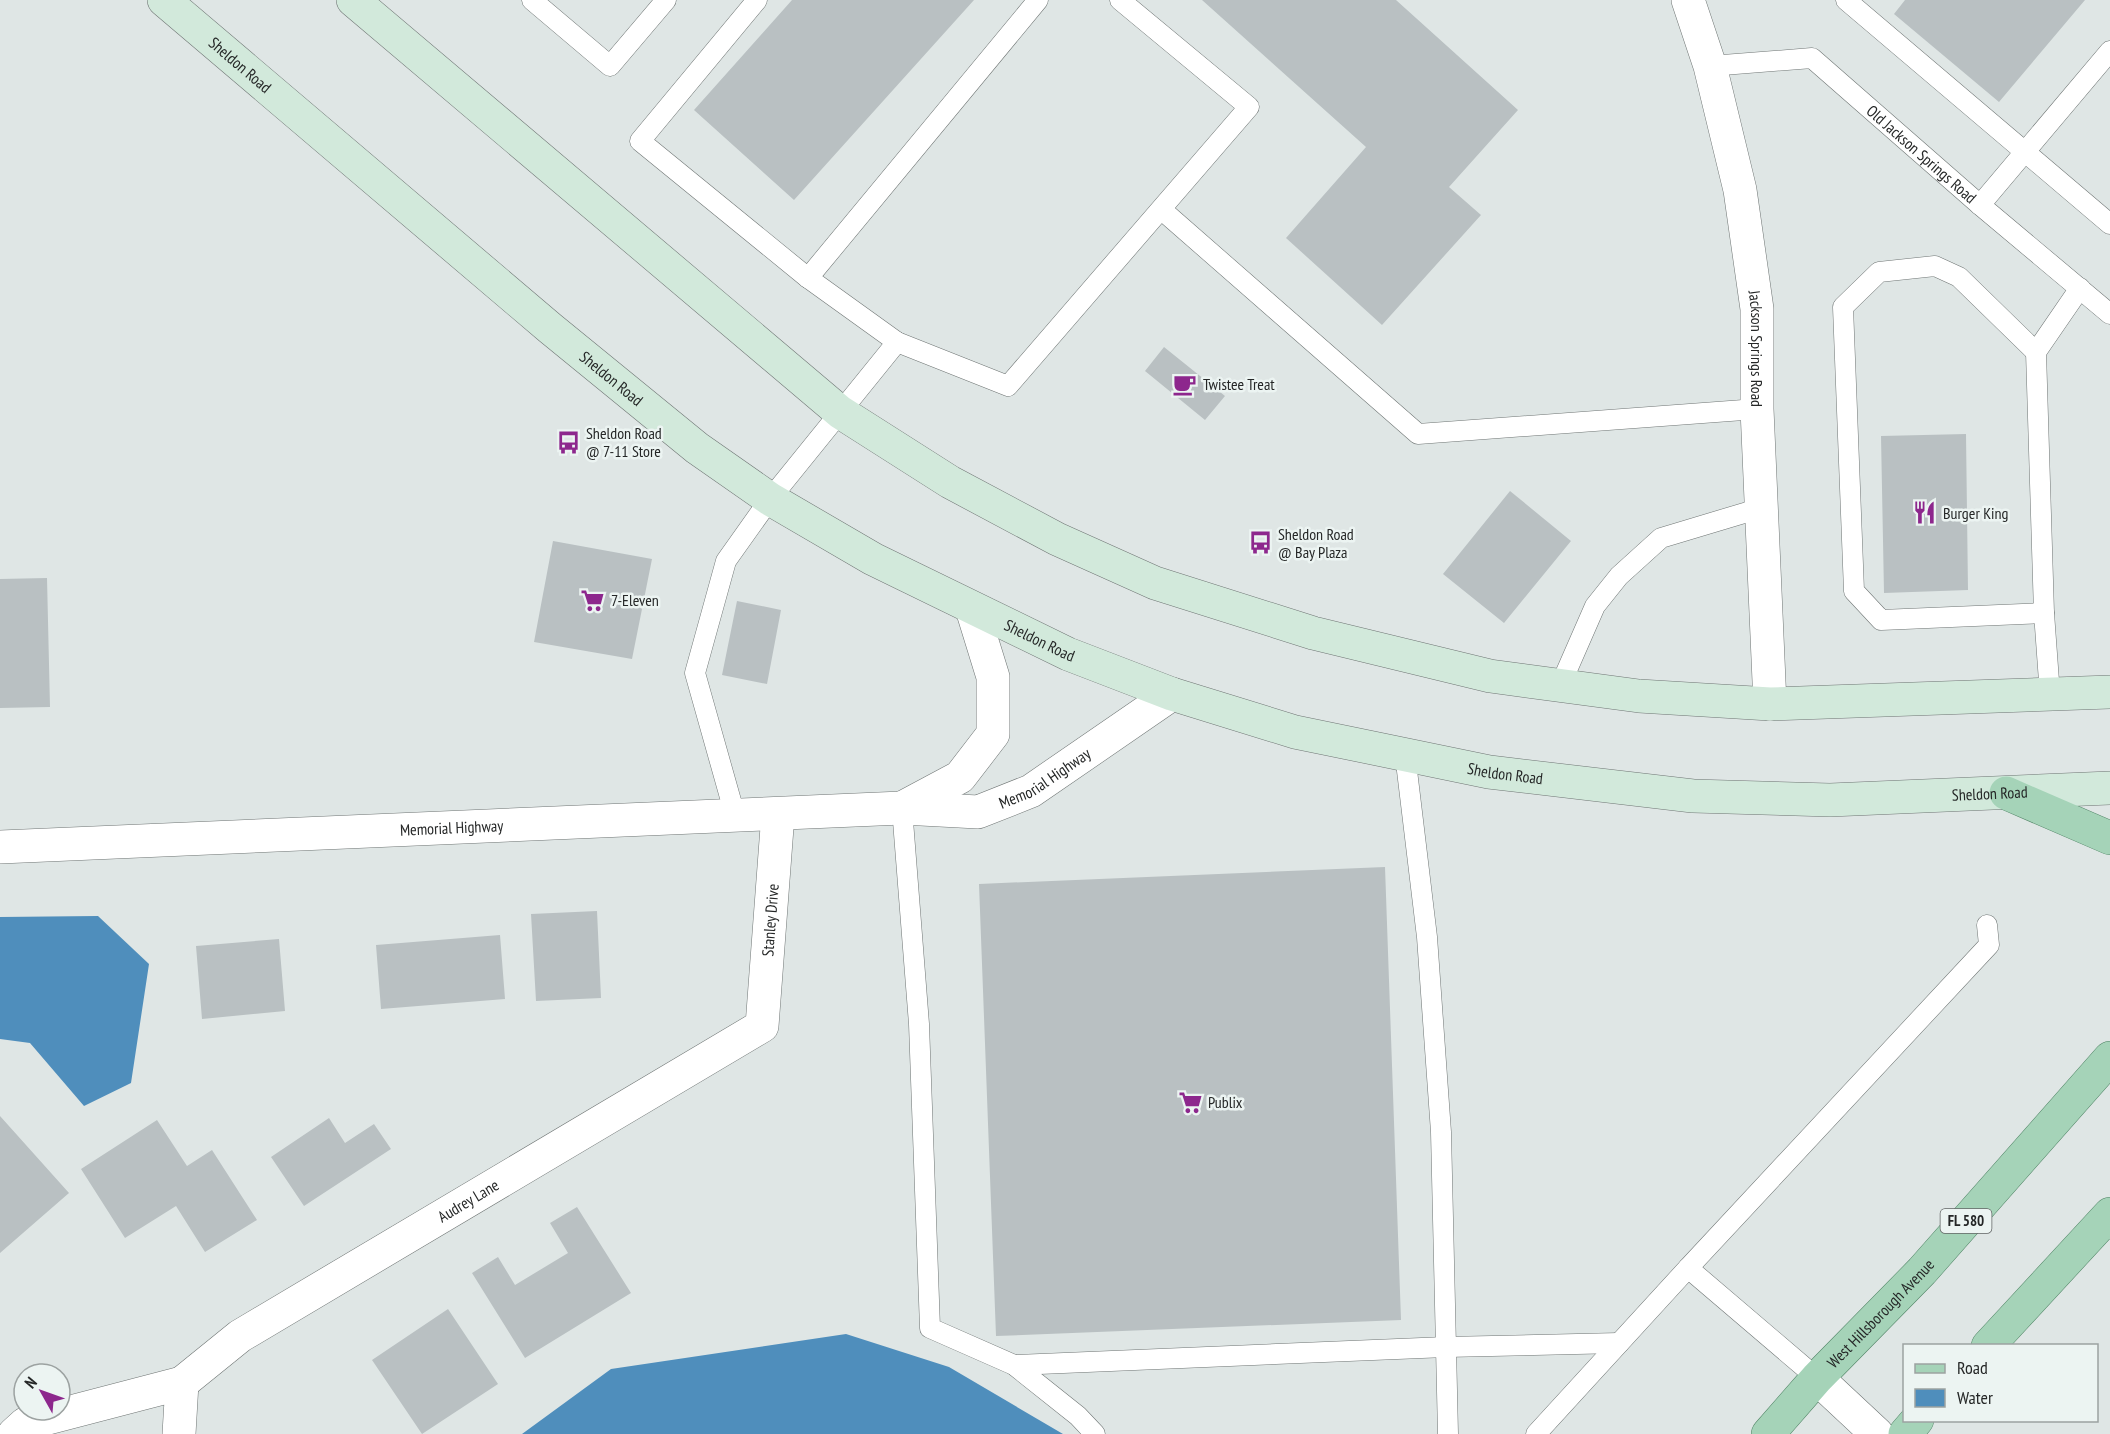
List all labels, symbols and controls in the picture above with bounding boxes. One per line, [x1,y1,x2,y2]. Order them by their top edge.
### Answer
street label: Sheldon Road [205,33,276,97]
street label: Old Jackson Springs Road [1863,100,1981,207]
street label: Jackson Springs Road [1744,288,1767,407]
street label: Sheldon Road [576,347,647,410]
cafe icon: Twistee Treat [1172,371,1198,397]
place label: Twistee Treat [1203,374,1275,394]
place label: Sheldon Road @ 7-11 Store [586,423,662,461]
bus stop icon: Sheldon Road @ 7-11 Store [555,429,581,455]
restaurant icon: Burger King [1912,500,1938,526]
place label: Burger King [1943,503,2008,523]
place label: Sheldon Road @ Bay Plaza [1278,524,1354,562]
bus stop icon: Sheldon Road @ Bay Plaza [1247,530,1273,556]
supermarket icon: 7-Eleven [580,587,606,613]
place label: 7-Eleven [611,590,659,610]
street label: Sheldon Road [1001,615,1078,666]
street label: Memorial Highway [996,743,1094,813]
street label: Sheldon Road [1466,758,1544,788]
street label: Sheldon Road [1951,782,2028,805]
street label: Memorial Highway [399,815,504,840]
street label: Stanley Drive [757,883,783,957]
supermarket icon: Publix [1177,1089,1203,1115]
place label: Publix [1208,1092,1243,1112]
street label: Audrey Lane [434,1175,502,1226]
road number: FL 580 [1940,1209,1992,1233]
street label: West Hillsborough Avenue [1823,1255,1938,1372]
legend [1903,1344,2098,1422]
text: Road [1957,1356,1988,1379]
north arrow [12,1362,72,1422]
text: N [20,1373,41,1392]
text: Water [1957,1386,1993,1409]

